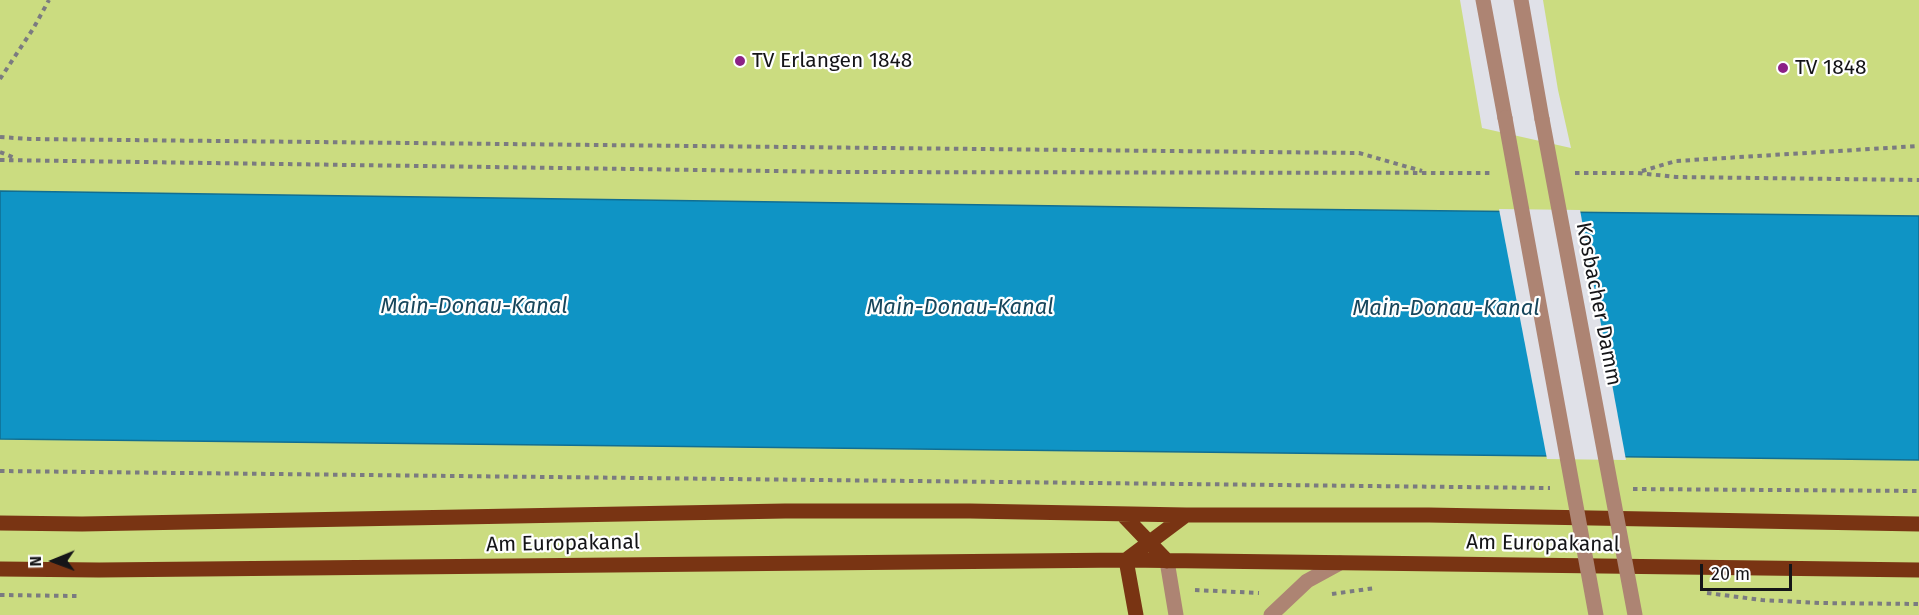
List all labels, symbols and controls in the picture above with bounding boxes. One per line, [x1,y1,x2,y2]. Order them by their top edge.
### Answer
place label: TV Erlangen 1848 [752,48,912,74]
marker: TV Erlangen 1848 [733,54,747,68]
place label: TV 1848 [1795,55,1867,81]
marker: TV 1848 [1776,61,1790,75]
street label: Kosbacher Damm [1570,220,1626,388]
water label: Main-Donau-Kanal [380,294,568,320]
water label: Main-Donau-Kanal [866,295,1054,321]
water label: Main-Donau-Kanal [1352,296,1540,322]
street label: Am Europakanal [486,530,640,558]
street label: Am Europakanal [1466,530,1620,558]
north arrow [24,531,84,591]
scale bar [1703,552,1794,590]
text: N [26,556,45,567]
text: 20 m [1711,563,1750,585]

